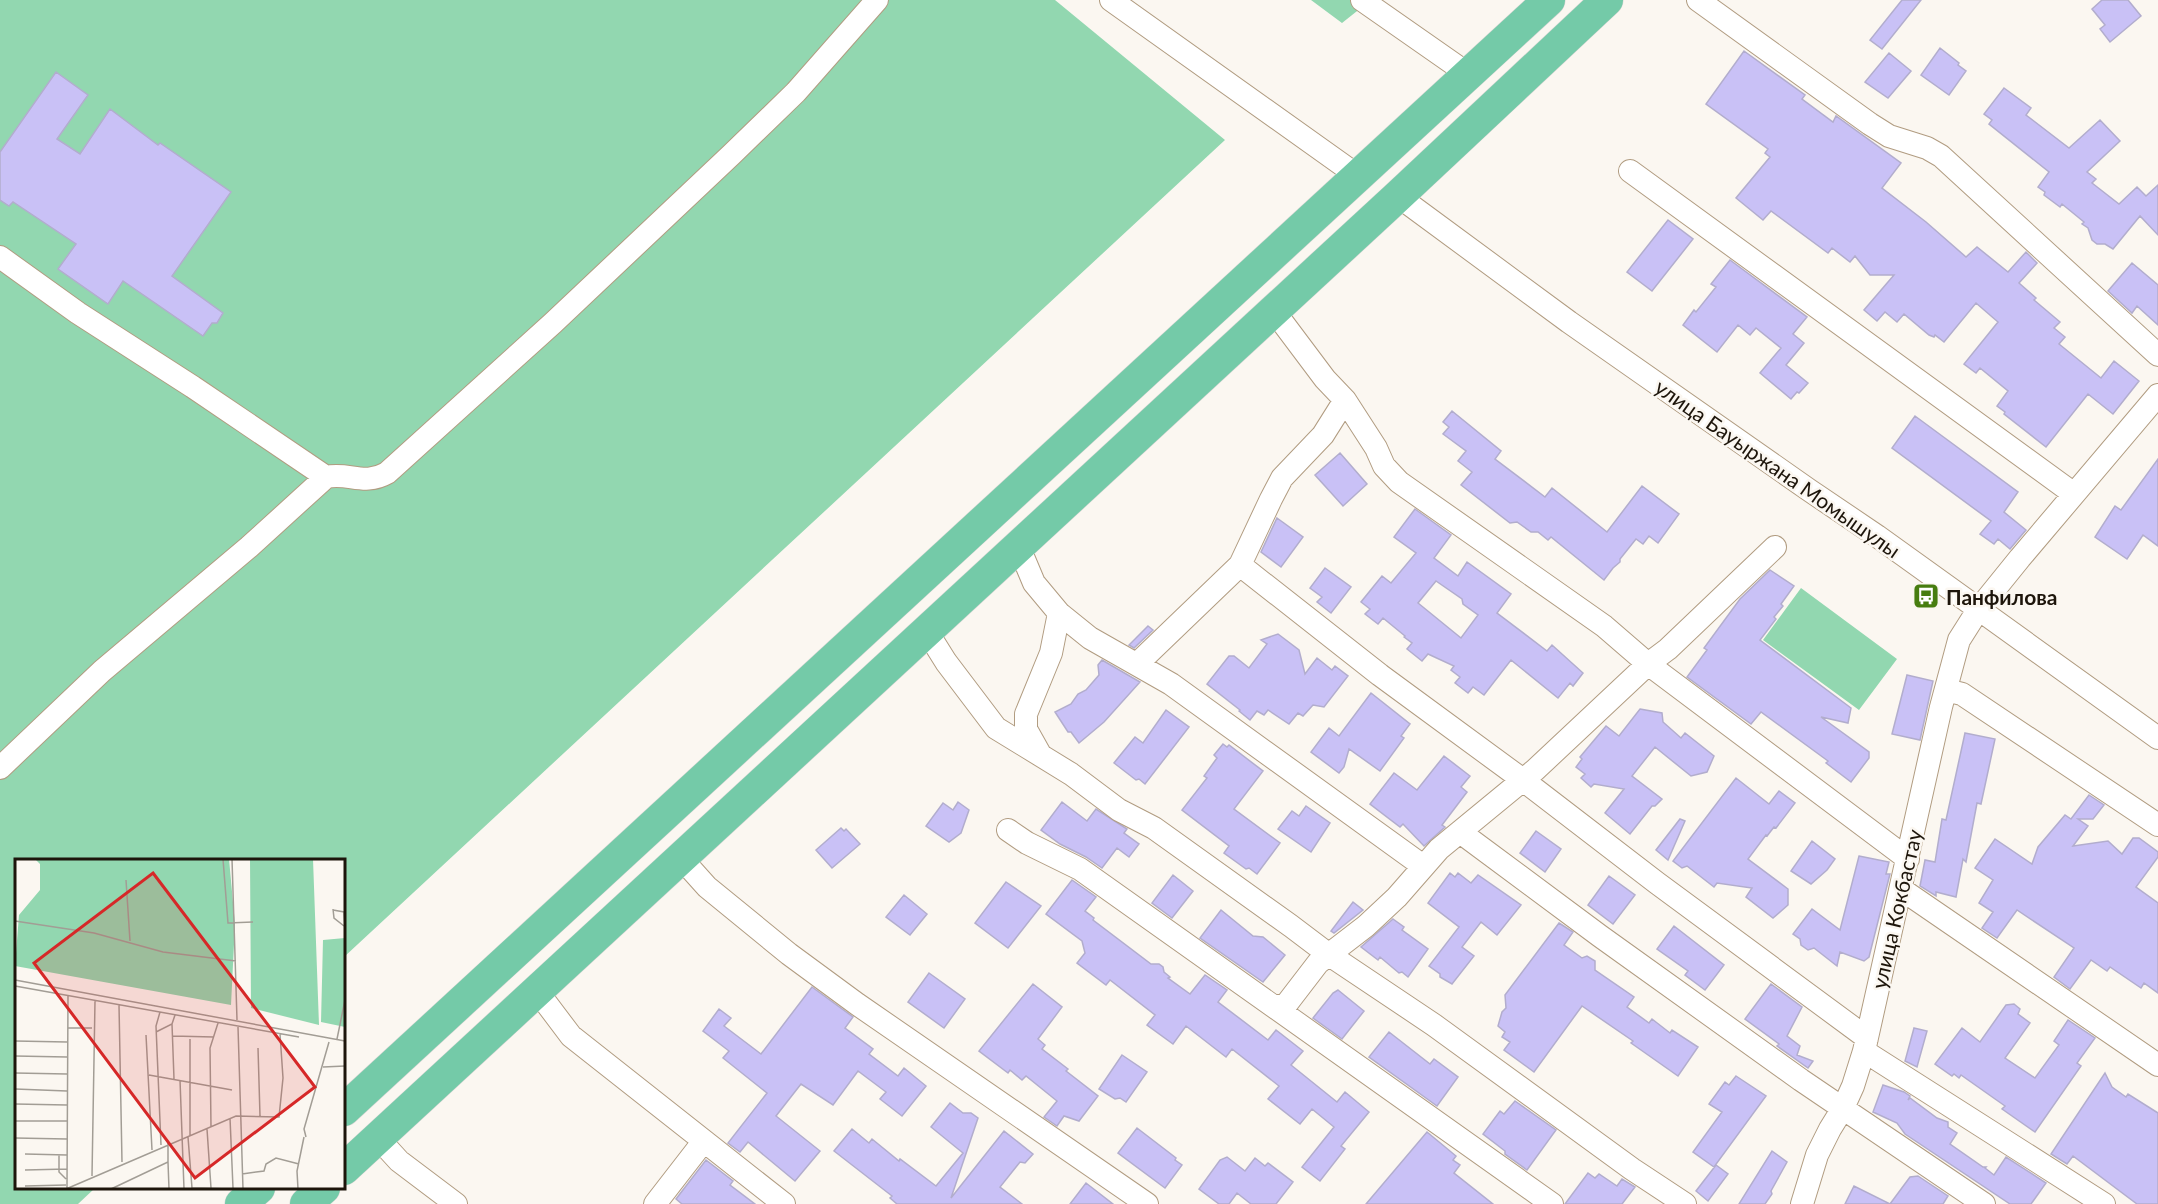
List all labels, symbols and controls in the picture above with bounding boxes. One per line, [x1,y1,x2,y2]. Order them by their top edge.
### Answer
street label: улица Бауыржана Момышулы [1651,374,1905,562]
bus stop icon: Панфилова [1911,581,1941,611]
place label: Панфилова [1946,584,2057,609]
street label: улица Кокбастау [1865,827,1927,991]
inset map [15,859,345,1189]

